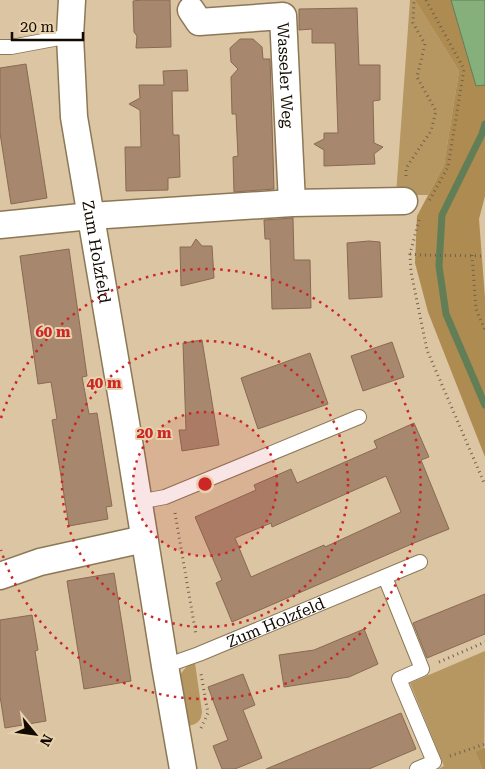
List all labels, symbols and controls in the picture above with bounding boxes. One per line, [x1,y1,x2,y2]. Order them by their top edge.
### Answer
scale bar [12,10,84,42]
text: 20 m [20,18,55,36]
street label: Wasseler Weg [273,22,297,129]
street label: Zum Holzfeld [78,199,115,305]
text: 60 m [35,323,71,341]
text: 40 m [86,374,122,392]
text: 20 m [136,424,172,442]
centre of rings [196,475,214,493]
street label: Zum Holzfeld [224,594,327,651]
north arrow [10,709,60,759]
text: N [37,732,56,749]

